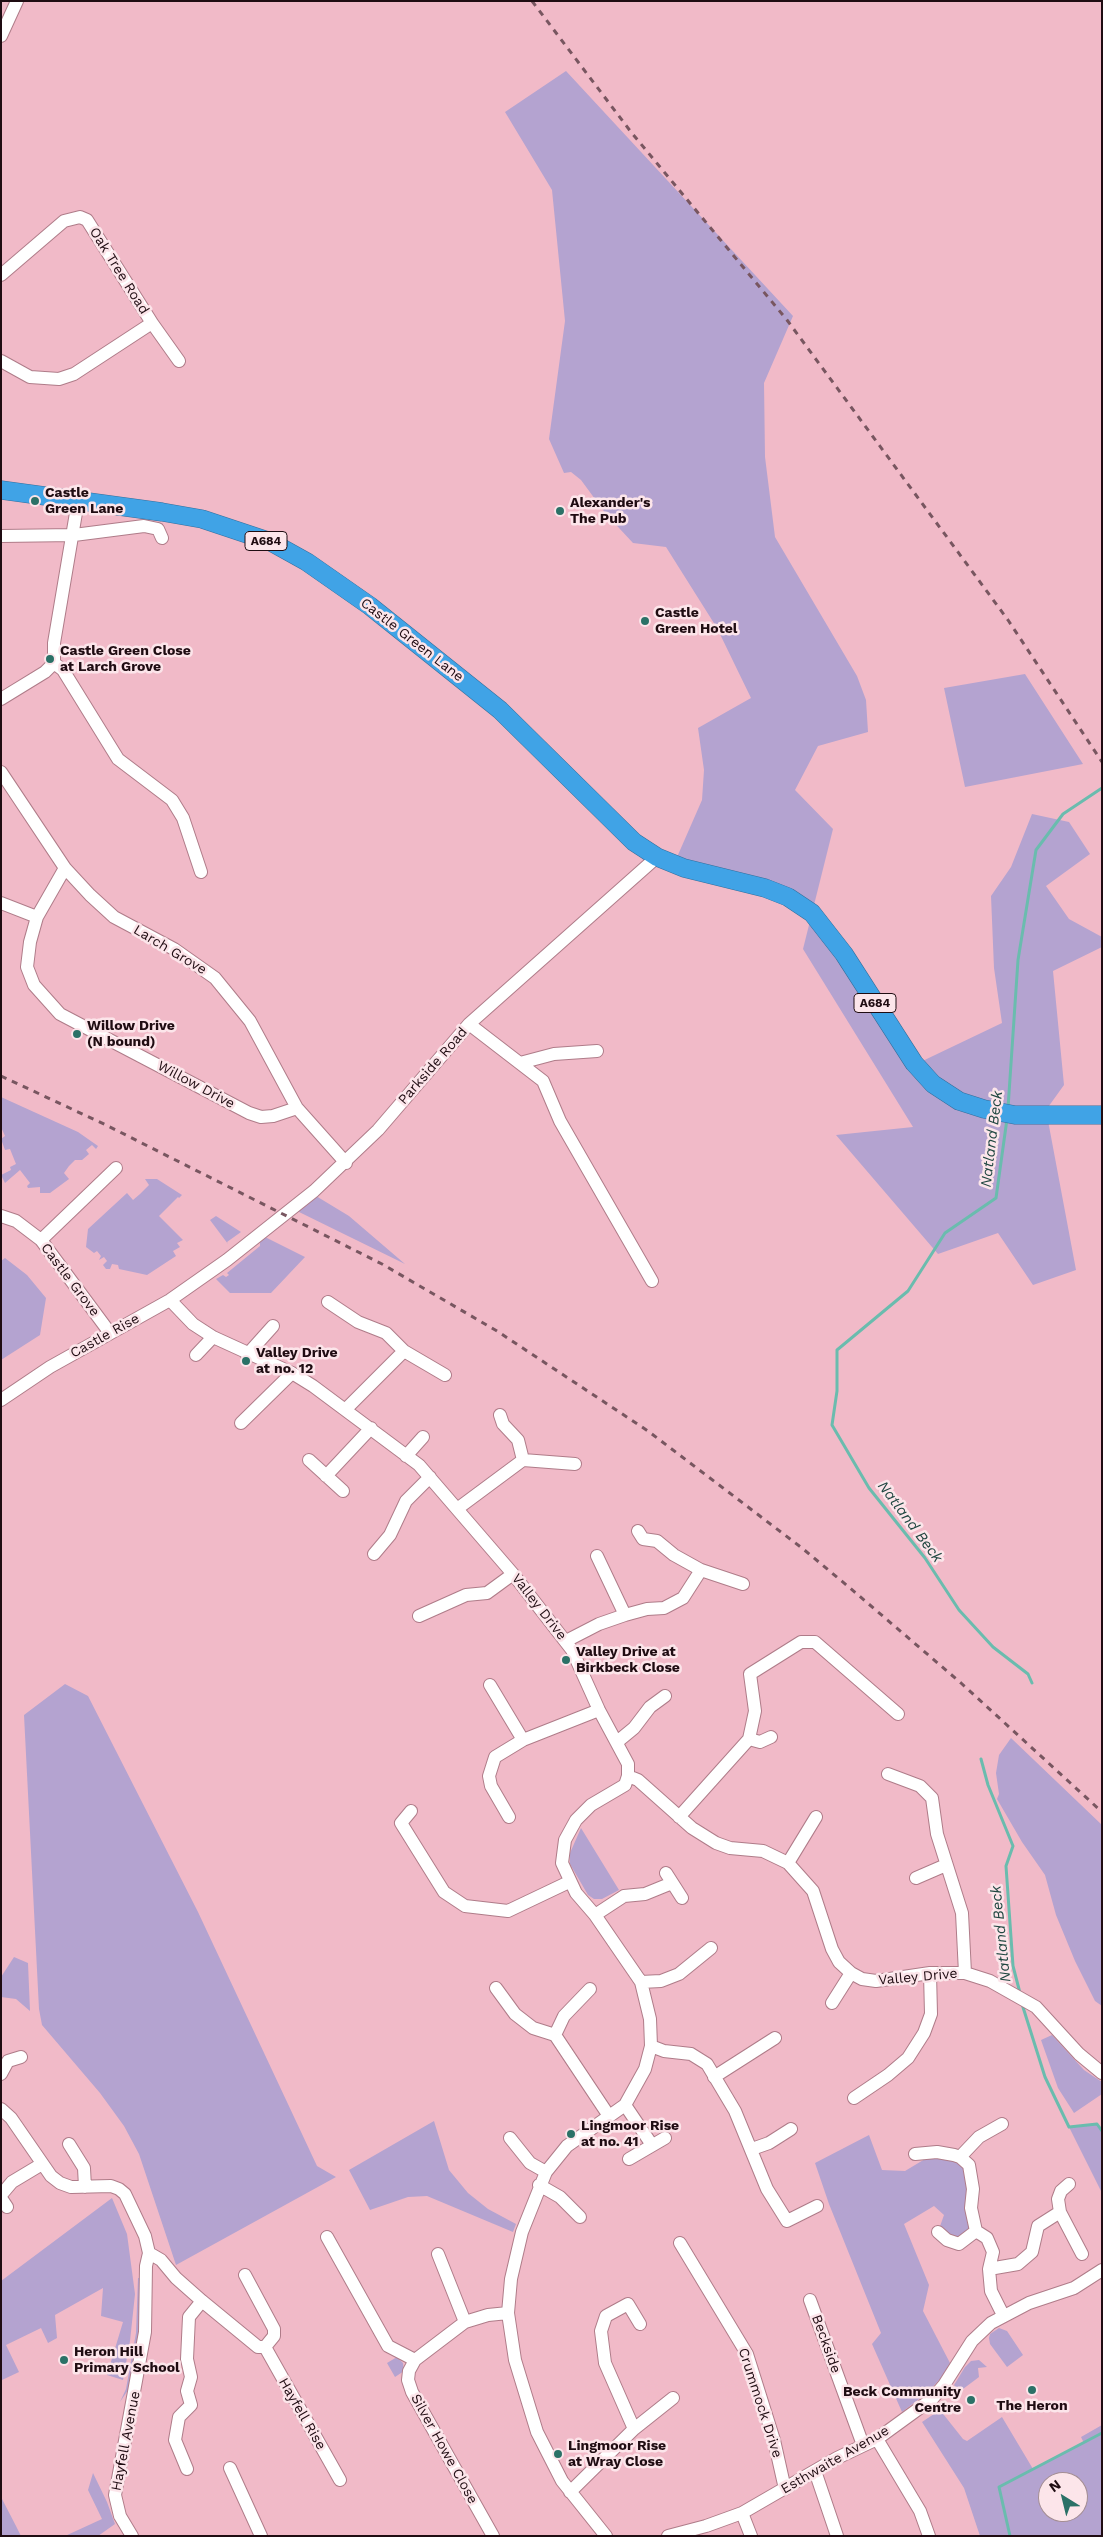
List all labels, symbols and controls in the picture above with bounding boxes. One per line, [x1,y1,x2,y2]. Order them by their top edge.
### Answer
street label: Oak Tree Road [86,224,152,318]
place label: Castle Green Lane [45,485,123,518]
marker: Castle Green Lane [29,495,41,507]
place label: Alexander's The Pub [570,495,651,528]
marker: Alexander's The Pub [554,505,566,517]
road number: A684 [245,532,287,550]
street label: Castle Green Lane [357,595,467,685]
place label: Castle Green Hotel [655,605,737,638]
marker: Castle Green Hotel [639,615,651,627]
place label: Castle Green Close at Larch Grove [60,643,191,676]
marker: Castle Green Close at Larch Grove [44,653,56,665]
street label: Larch Grove [130,922,210,978]
road number: A684 [854,994,896,1012]
place label: Willow Drive (N bound) [87,1018,175,1050]
street label: Parkside Road [395,1024,471,1108]
marker: Willow Drive (N bound) [71,1028,83,1040]
street label: Willow Drive [154,1058,238,1112]
water label: Natland Beck [977,1090,1007,1188]
street label: Castle Grove [37,1240,103,1320]
street label: Castle Rise [68,1310,142,1362]
place label: Valley Drive at no. 12 [256,1345,338,1378]
marker: Valley Drive at no. 12 [240,1355,252,1367]
water label: Natland Beck [874,1478,946,1566]
street label: Valley Drive [508,1571,570,1643]
place label: Valley Drive at Birkbeck Close [576,1644,680,1676]
marker: Valley Drive at Birkbeck Close [560,1654,572,1666]
water label: Natland Beck [987,1885,1015,1983]
street label: Valley Drive [878,1965,958,1989]
place label: Lingmoor Rise at no. 41 [581,2118,679,2150]
marker: Lingmoor Rise at no. 41 [565,2128,577,2140]
street label: Beckside [808,2313,844,2375]
place label: Heron Hill Primary School [74,2344,180,2376]
street label: Crummock Drive [734,2346,786,2460]
marker: Heron Hill Primary School [58,2354,70,2366]
street label: Hayfell Rise [275,2375,329,2453]
place label: Beck Community Centre [843,2384,961,2416]
marker: The Heron [1026,2384,1038,2396]
street label: Hayfell Avenue [108,2390,144,2492]
street label: Silver Howe Close [407,2391,481,2507]
marker: Beck Community Centre [965,2394,977,2406]
place label: The Heron [996,2398,1068,2414]
street label: Esthwaite Avenue [778,2422,892,2498]
place label: Lingmoor Rise at Wray Close [568,2438,666,2470]
marker: Lingmoor Rise at Wray Close [552,2448,564,2460]
north arrow [1038,2472,1088,2522]
text: N [1046,2476,1064,2495]

